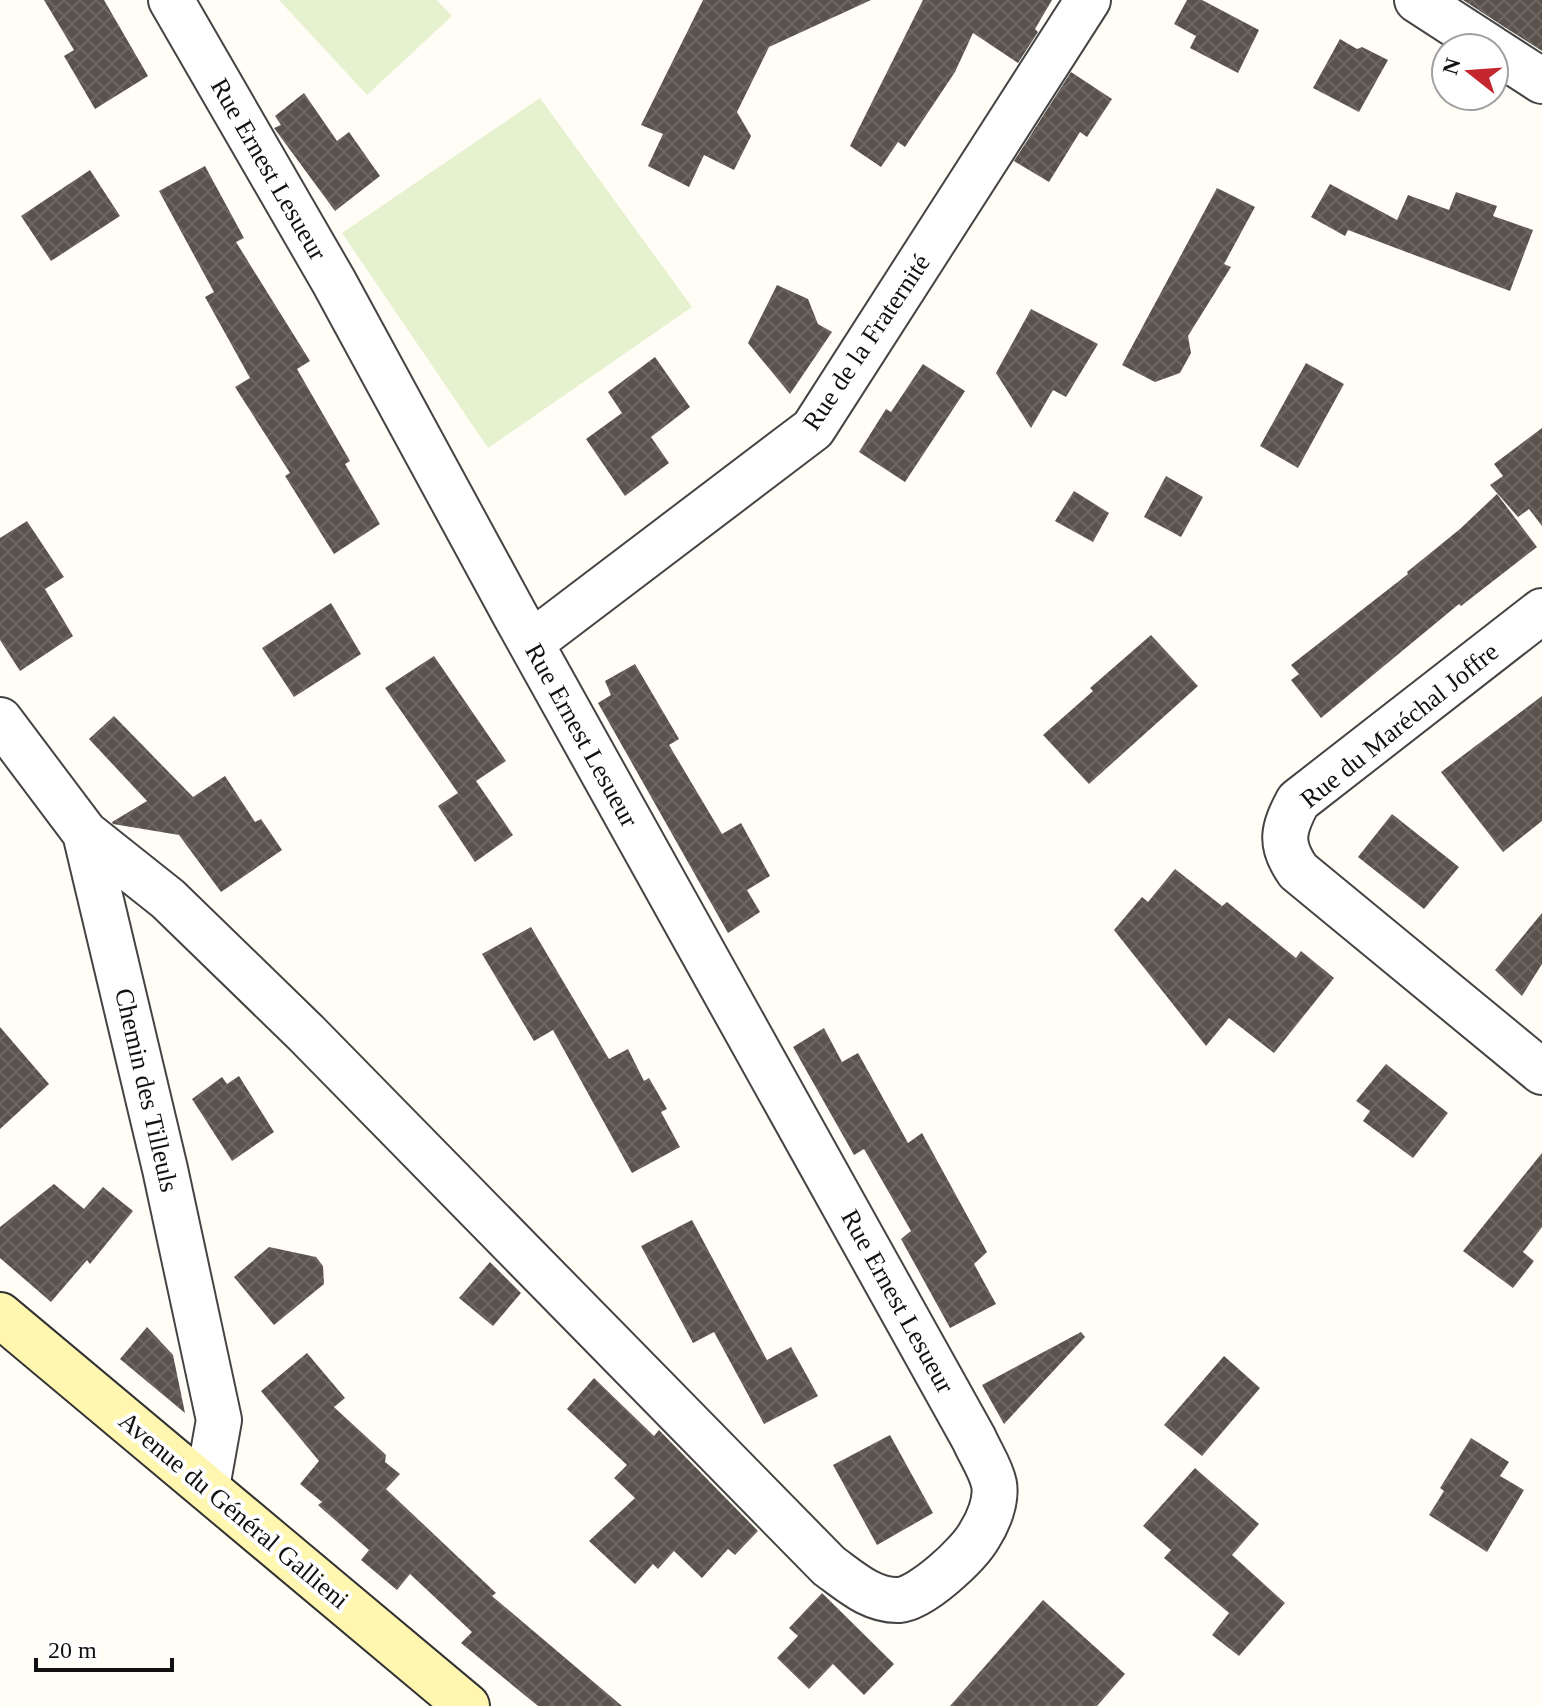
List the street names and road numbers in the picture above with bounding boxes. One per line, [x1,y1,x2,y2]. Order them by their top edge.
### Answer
street label: Rue Ernest Lesueur [205,73,333,266]
street label: Rue de la Fraternité [797,249,936,436]
street label: Rue du Maréchal Joffre [1295,637,1504,814]
street label: Rue Ernest Lesueur [519,639,644,832]
street label: Chemin des Tilleuls [109,985,184,1195]
street label: Rue Ernest Lesueur [835,1205,960,1398]
street label: Avenue du Général Gallieni [113,1406,354,1615]

